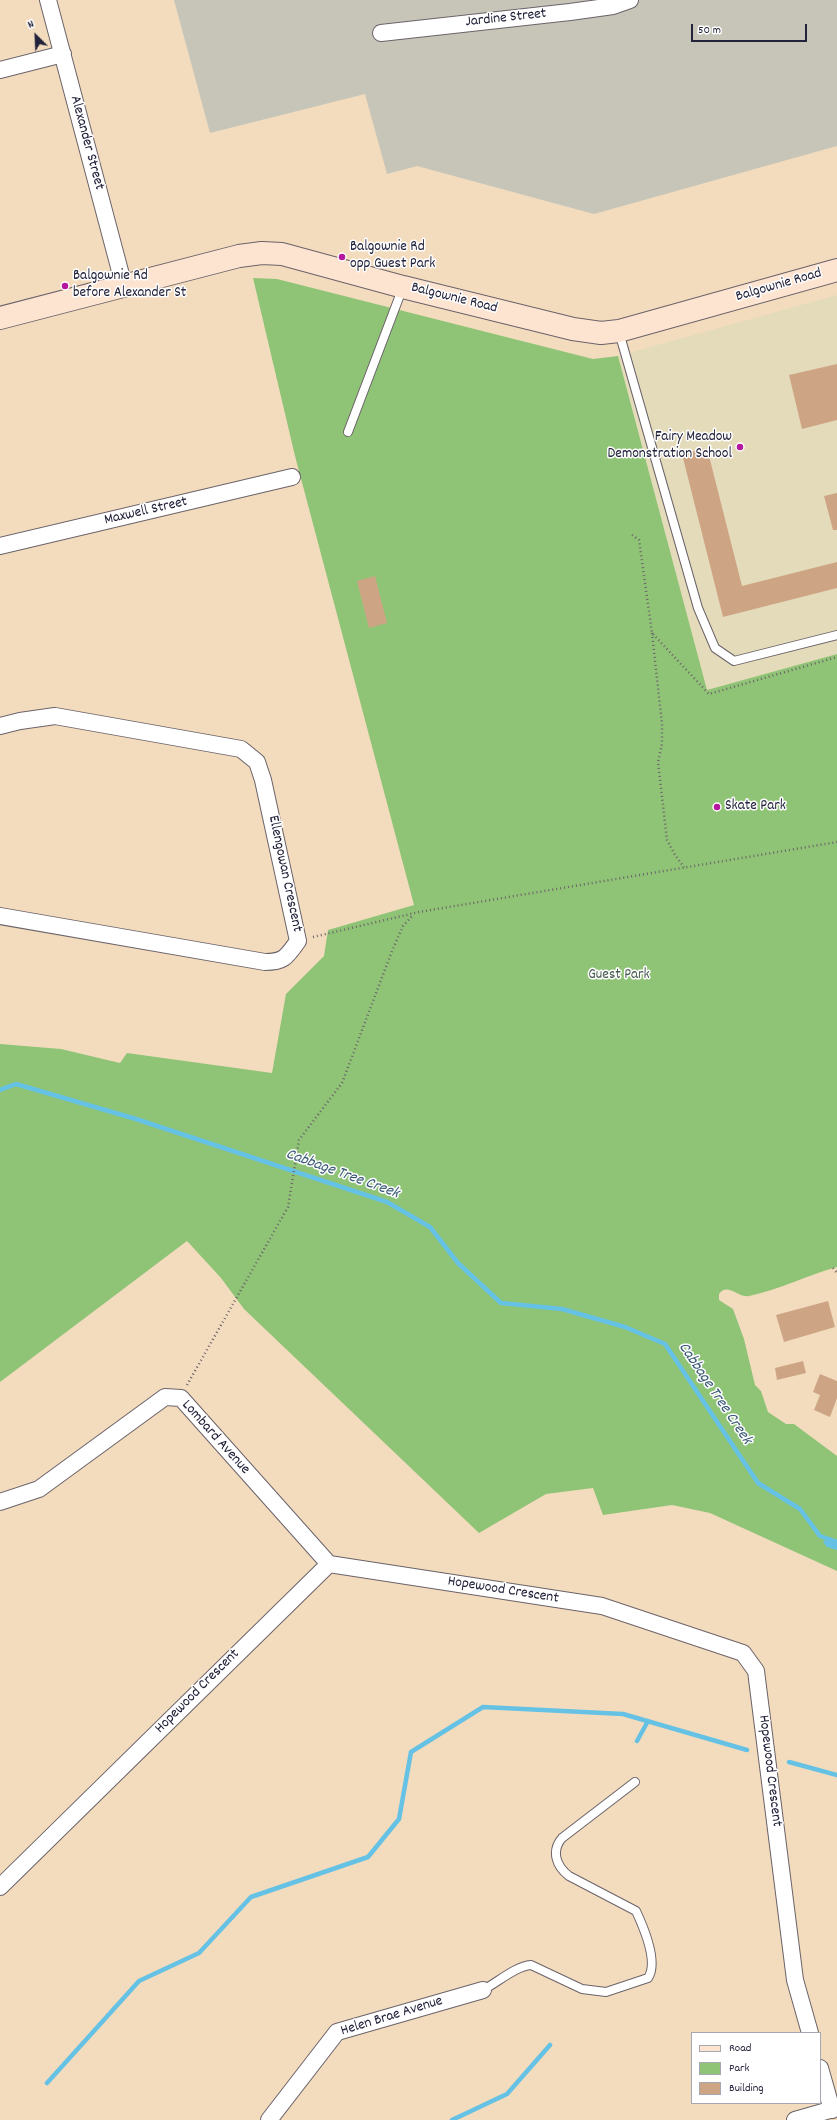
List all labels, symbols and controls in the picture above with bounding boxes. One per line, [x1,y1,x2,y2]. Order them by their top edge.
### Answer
street label: Jardine Street [465,6,547,32]
north arrow [16,16,56,56]
scale bar [693,16,809,42]
text: N [25,17,37,33]
text: 50 m [698,22,721,39]
street label: Alexander Street [65,94,107,192]
place label: Balgownie Rd opp Guest Park [350,239,435,274]
marker: Balgownie Rd opp Guest Park [337,252,347,262]
street label: Balgownie Road [734,265,824,307]
place label: Balgownie Rd before Alexander St [73,268,186,303]
street label: Balgownie Road [409,280,499,318]
marker: Balgownie Rd before Alexander St [60,281,70,291]
place label: Fairy Meadow Demonstration School [608,429,732,464]
marker: Fairy Meadow Demonstration School [735,442,745,452]
street label: Maxwell Street [103,494,189,530]
place label: Skate Park [725,798,786,816]
marker: Skate Park [712,802,722,812]
street label: Ellengowan Crescent [263,814,305,934]
park label: Guest Park [588,967,650,985]
water label: Cabbage Tree Creek [283,1146,401,1204]
water label: Cabbage Tree Creek [673,1339,755,1449]
street label: Lombard Avenue [177,1397,253,1479]
street label: Hopewood Crescent [446,1573,560,1609]
street label: Hopewood Crescent [152,1646,244,1738]
street label: Hopewood Crescent [753,1714,785,1828]
street label: Helen Brae Avenue [339,1993,445,2041]
legend [691,2032,821,2104]
text: Road [729,2040,751,2057]
text: Park [729,2060,749,2077]
text: Building [729,2080,764,2097]

